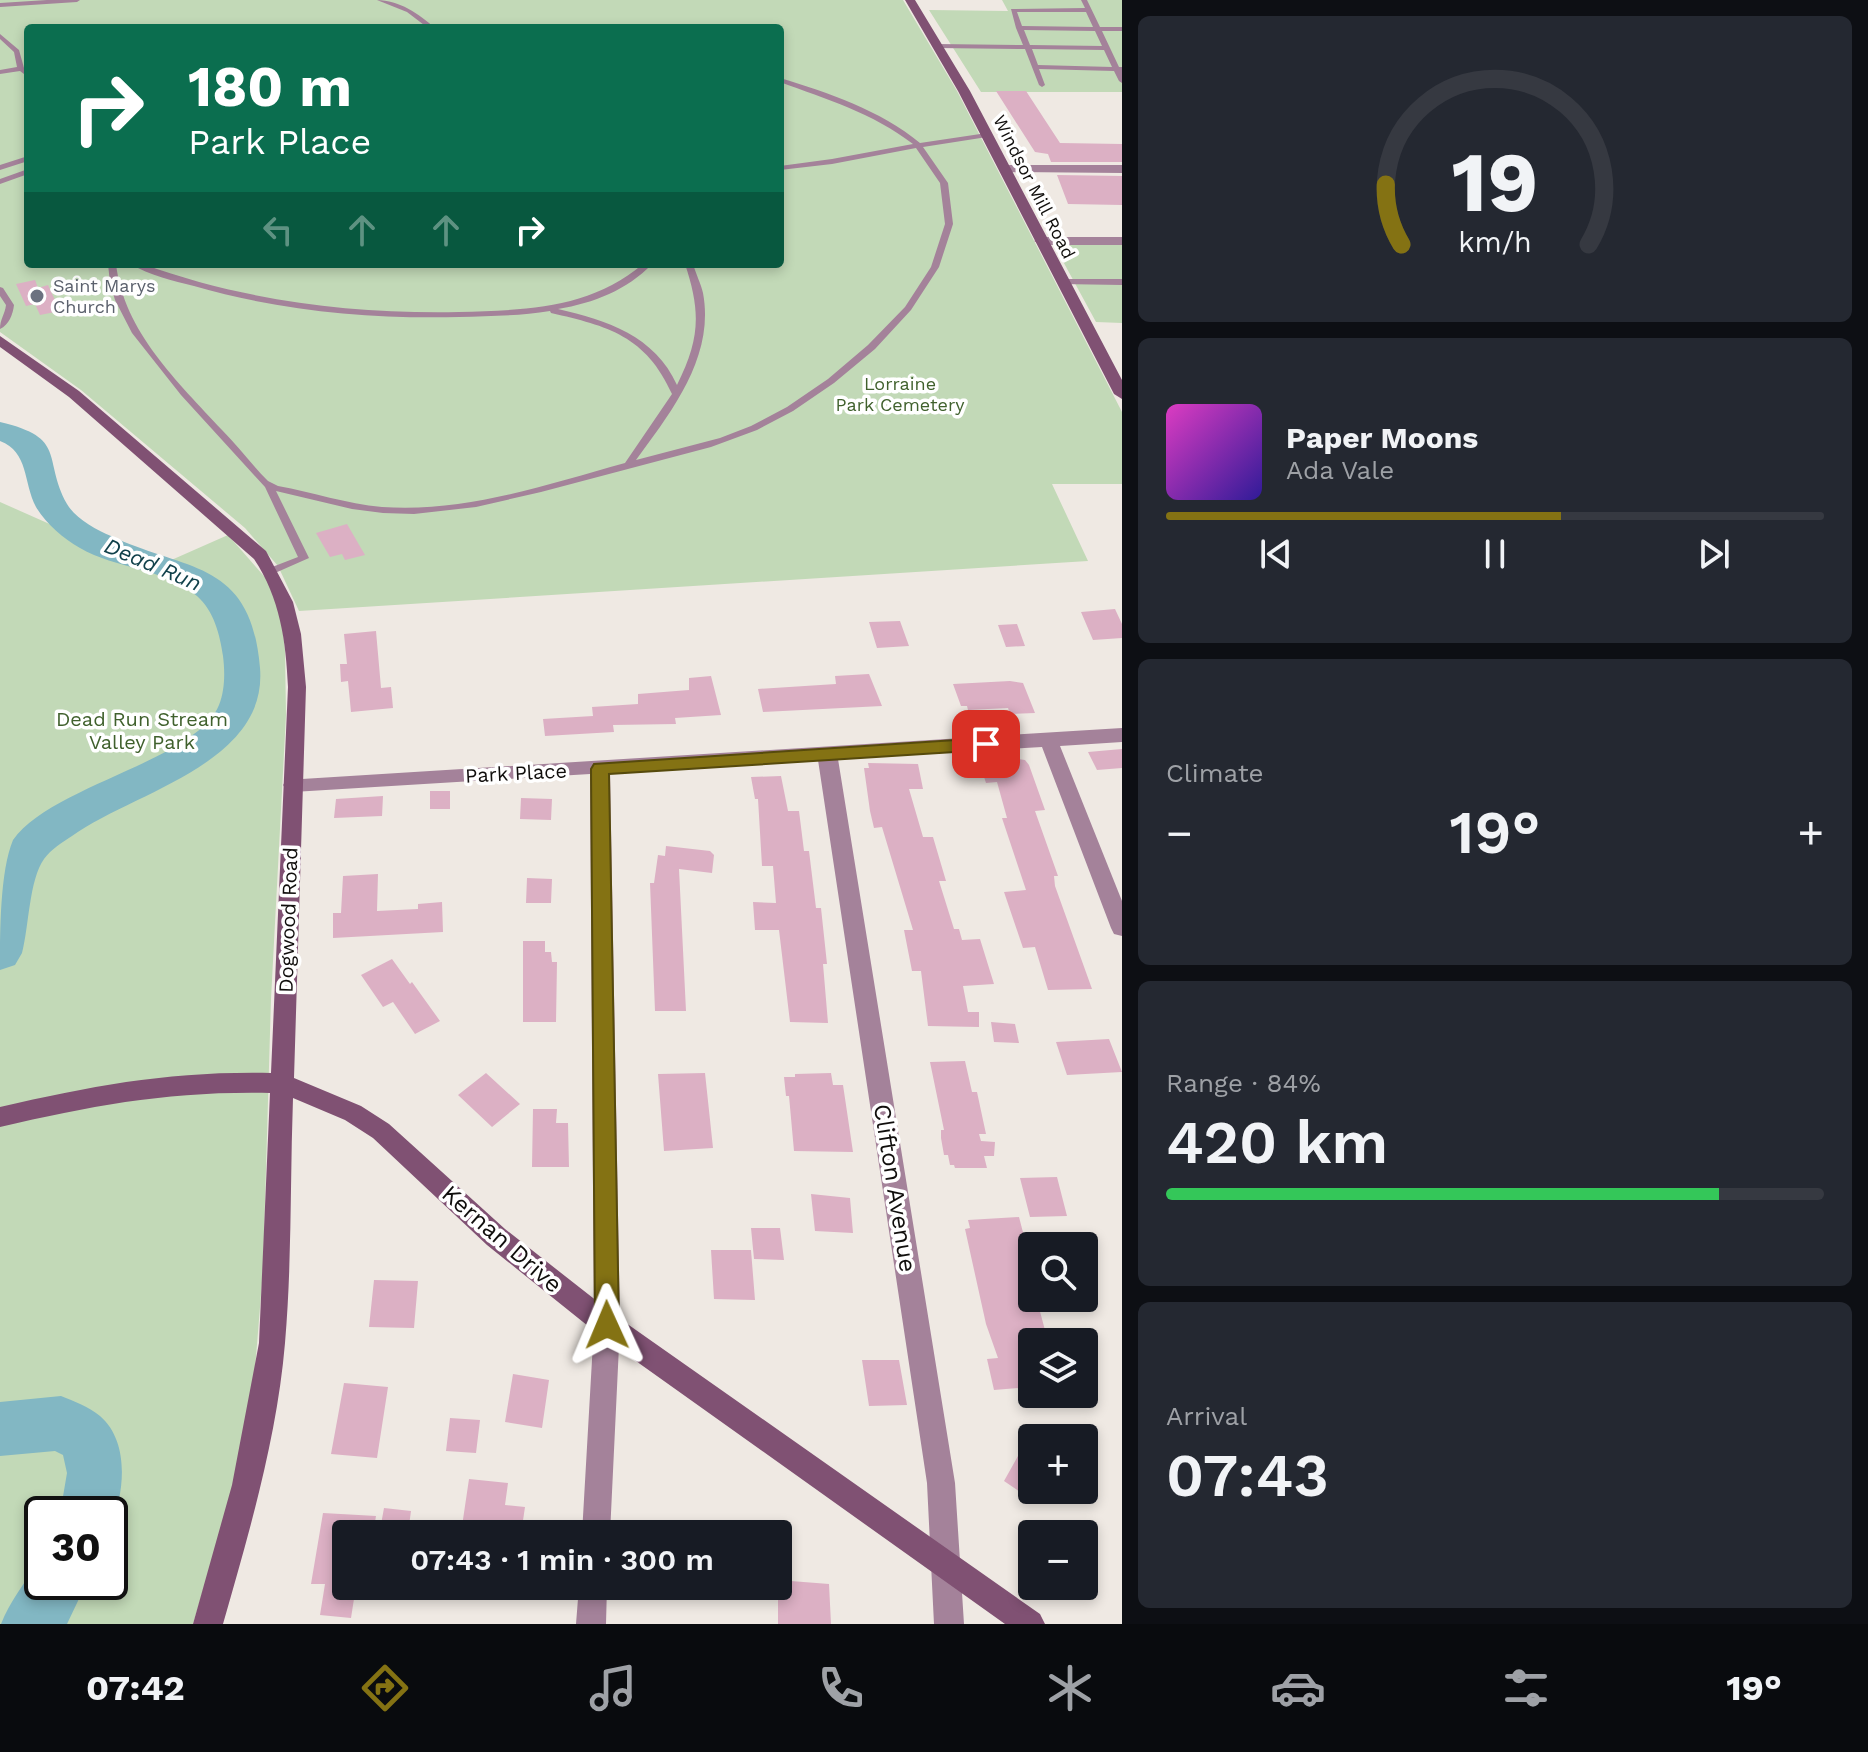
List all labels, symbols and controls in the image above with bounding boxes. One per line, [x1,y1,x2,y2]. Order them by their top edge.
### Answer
text: 180 m [188,54,352,120]
icon: right [56,56,160,160]
street label: Windsor Mill Road [989,111,1080,262]
text: Park Place [188,121,371,163]
text: 19 [1451,133,1539,230]
icon: left [256,208,300,252]
icon: ahead [340,208,384,252]
icon: ahead [424,208,468,252]
icon: right [508,208,552,252]
text: km/h [1458,225,1532,259]
place label: Saint Marys Church [53,275,155,317]
marker: Saint Marys Church [28,287,46,305]
park label: Lorraine Park Cemetery [835,373,965,415]
text: Paper Moons [1286,420,1478,455]
text: Ada Vale [1286,455,1394,485]
icon: previous [1254,532,1298,576]
icon: pause [1473,532,1517,576]
icon: next [1692,532,1736,576]
water label: Dead Run [101,533,205,596]
park label: Dead Run Stream Valley Park [56,707,228,754]
pin [952,710,1020,778]
icon: arrive [964,722,1008,766]
street label: Park Place [465,758,567,788]
text: Climate [1166,758,1264,788]
text: 19° [1450,797,1540,868]
text: − [1166,807,1193,859]
text: + [1797,807,1824,859]
street label: Dogwood Road [273,847,303,993]
text: Range · 84% [1166,1068,1321,1098]
street label: Clifton Avenue [868,1102,922,1274]
text: 420 km [1166,1107,1388,1178]
street label: Kernan Drive [436,1179,568,1299]
map controls [1018,1232,1098,1600]
button: search [1018,1232,1098,1312]
position arrow [565,1283,649,1367]
button: layers [1018,1328,1098,1408]
text: Arrival [1166,1401,1247,1431]
button: + [1018,1424,1098,1504]
text: 07:43 [1166,1440,1329,1511]
speed limit sign: 30 [24,1496,128,1600]
button: − [1018,1520,1098,1600]
text: 07:43 · 1 min · 300 m [410,1542,714,1577]
icon: directions [357,1660,413,1716]
icon: music [585,1660,641,1716]
icon: phone [813,1660,869,1716]
icon: climate [1042,1660,1098,1716]
icon: car [1270,1660,1326,1716]
icon: filters [1498,1660,1554,1716]
text: 07:42 [86,1667,185,1709]
text: 19° [1726,1667,1782,1709]

